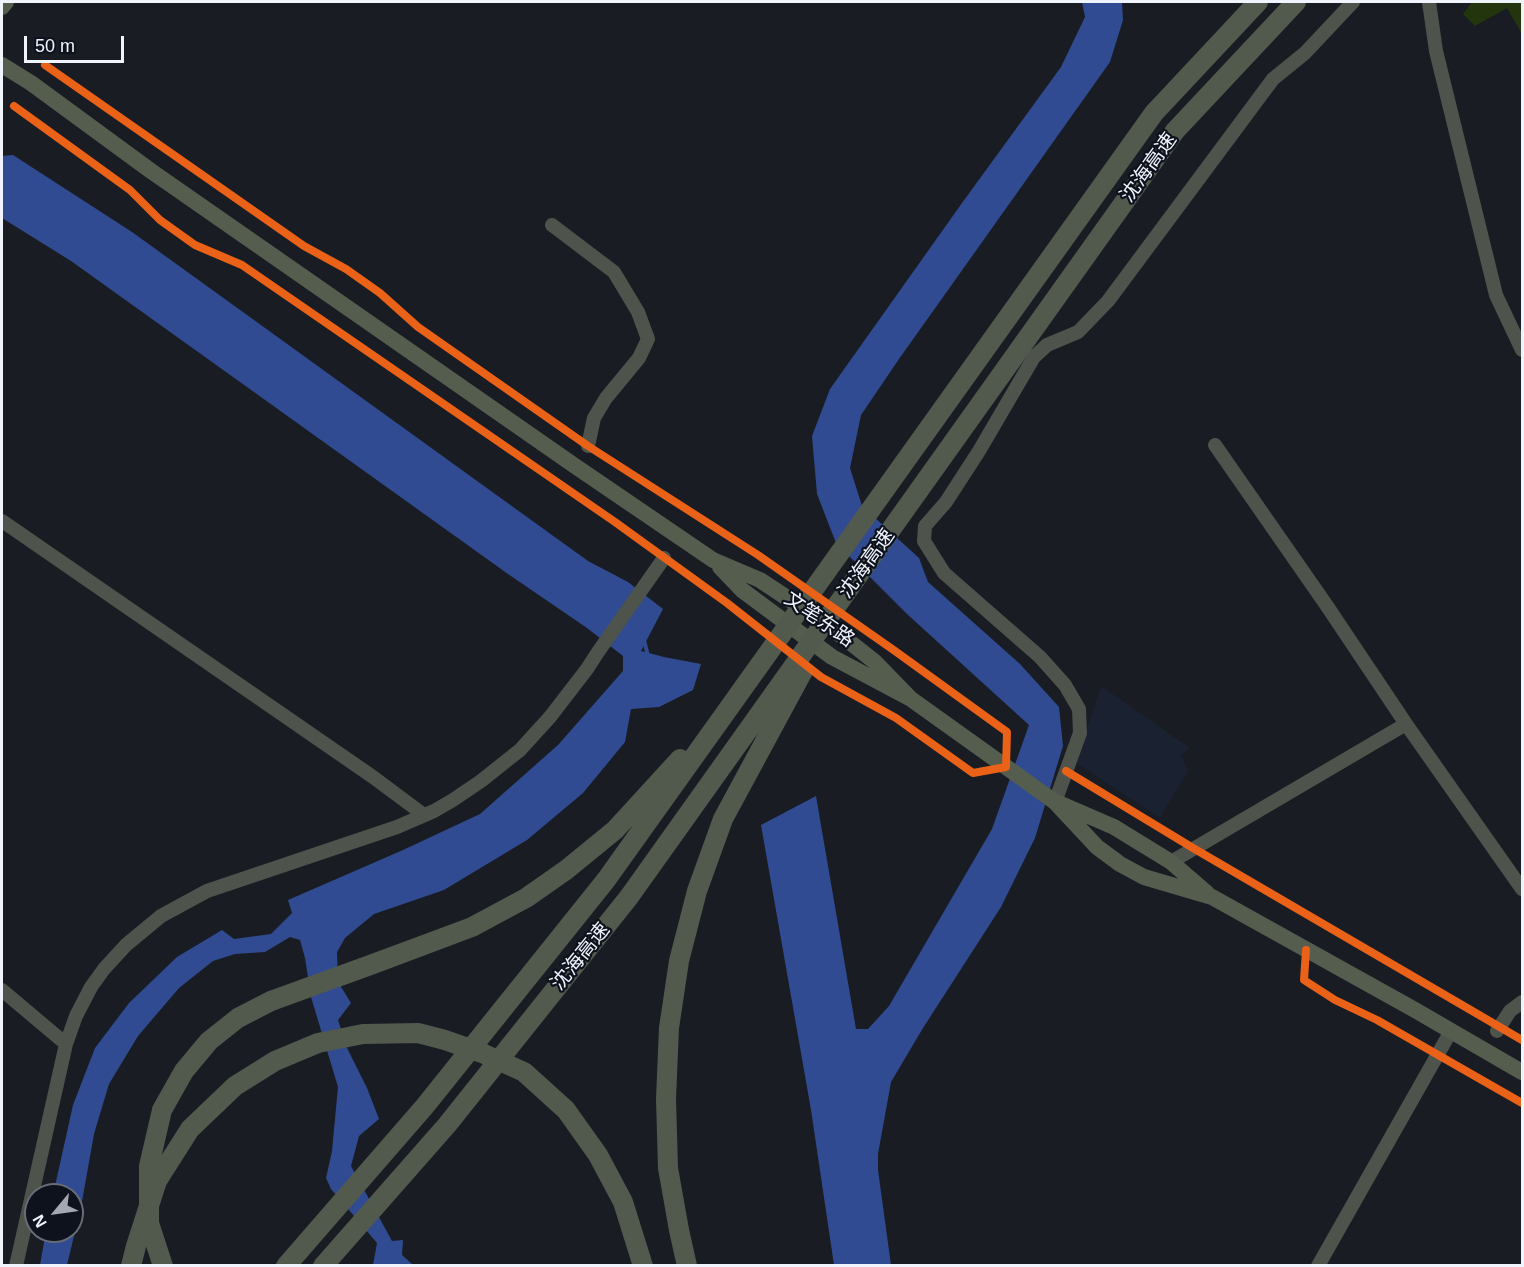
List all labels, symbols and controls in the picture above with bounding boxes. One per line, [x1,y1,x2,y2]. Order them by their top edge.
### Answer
scale bar [27,24,128,62]
text: 50 m [35,36,75,56]
street label: 沈海高速 [1116,129,1182,207]
street label: 沈海高速 [834,525,900,603]
street label: 文笔东路 [779,587,859,653]
street label: 沈海高速 [547,918,615,996]
north arrow [24,1183,84,1243]
text: N [29,1212,50,1230]

